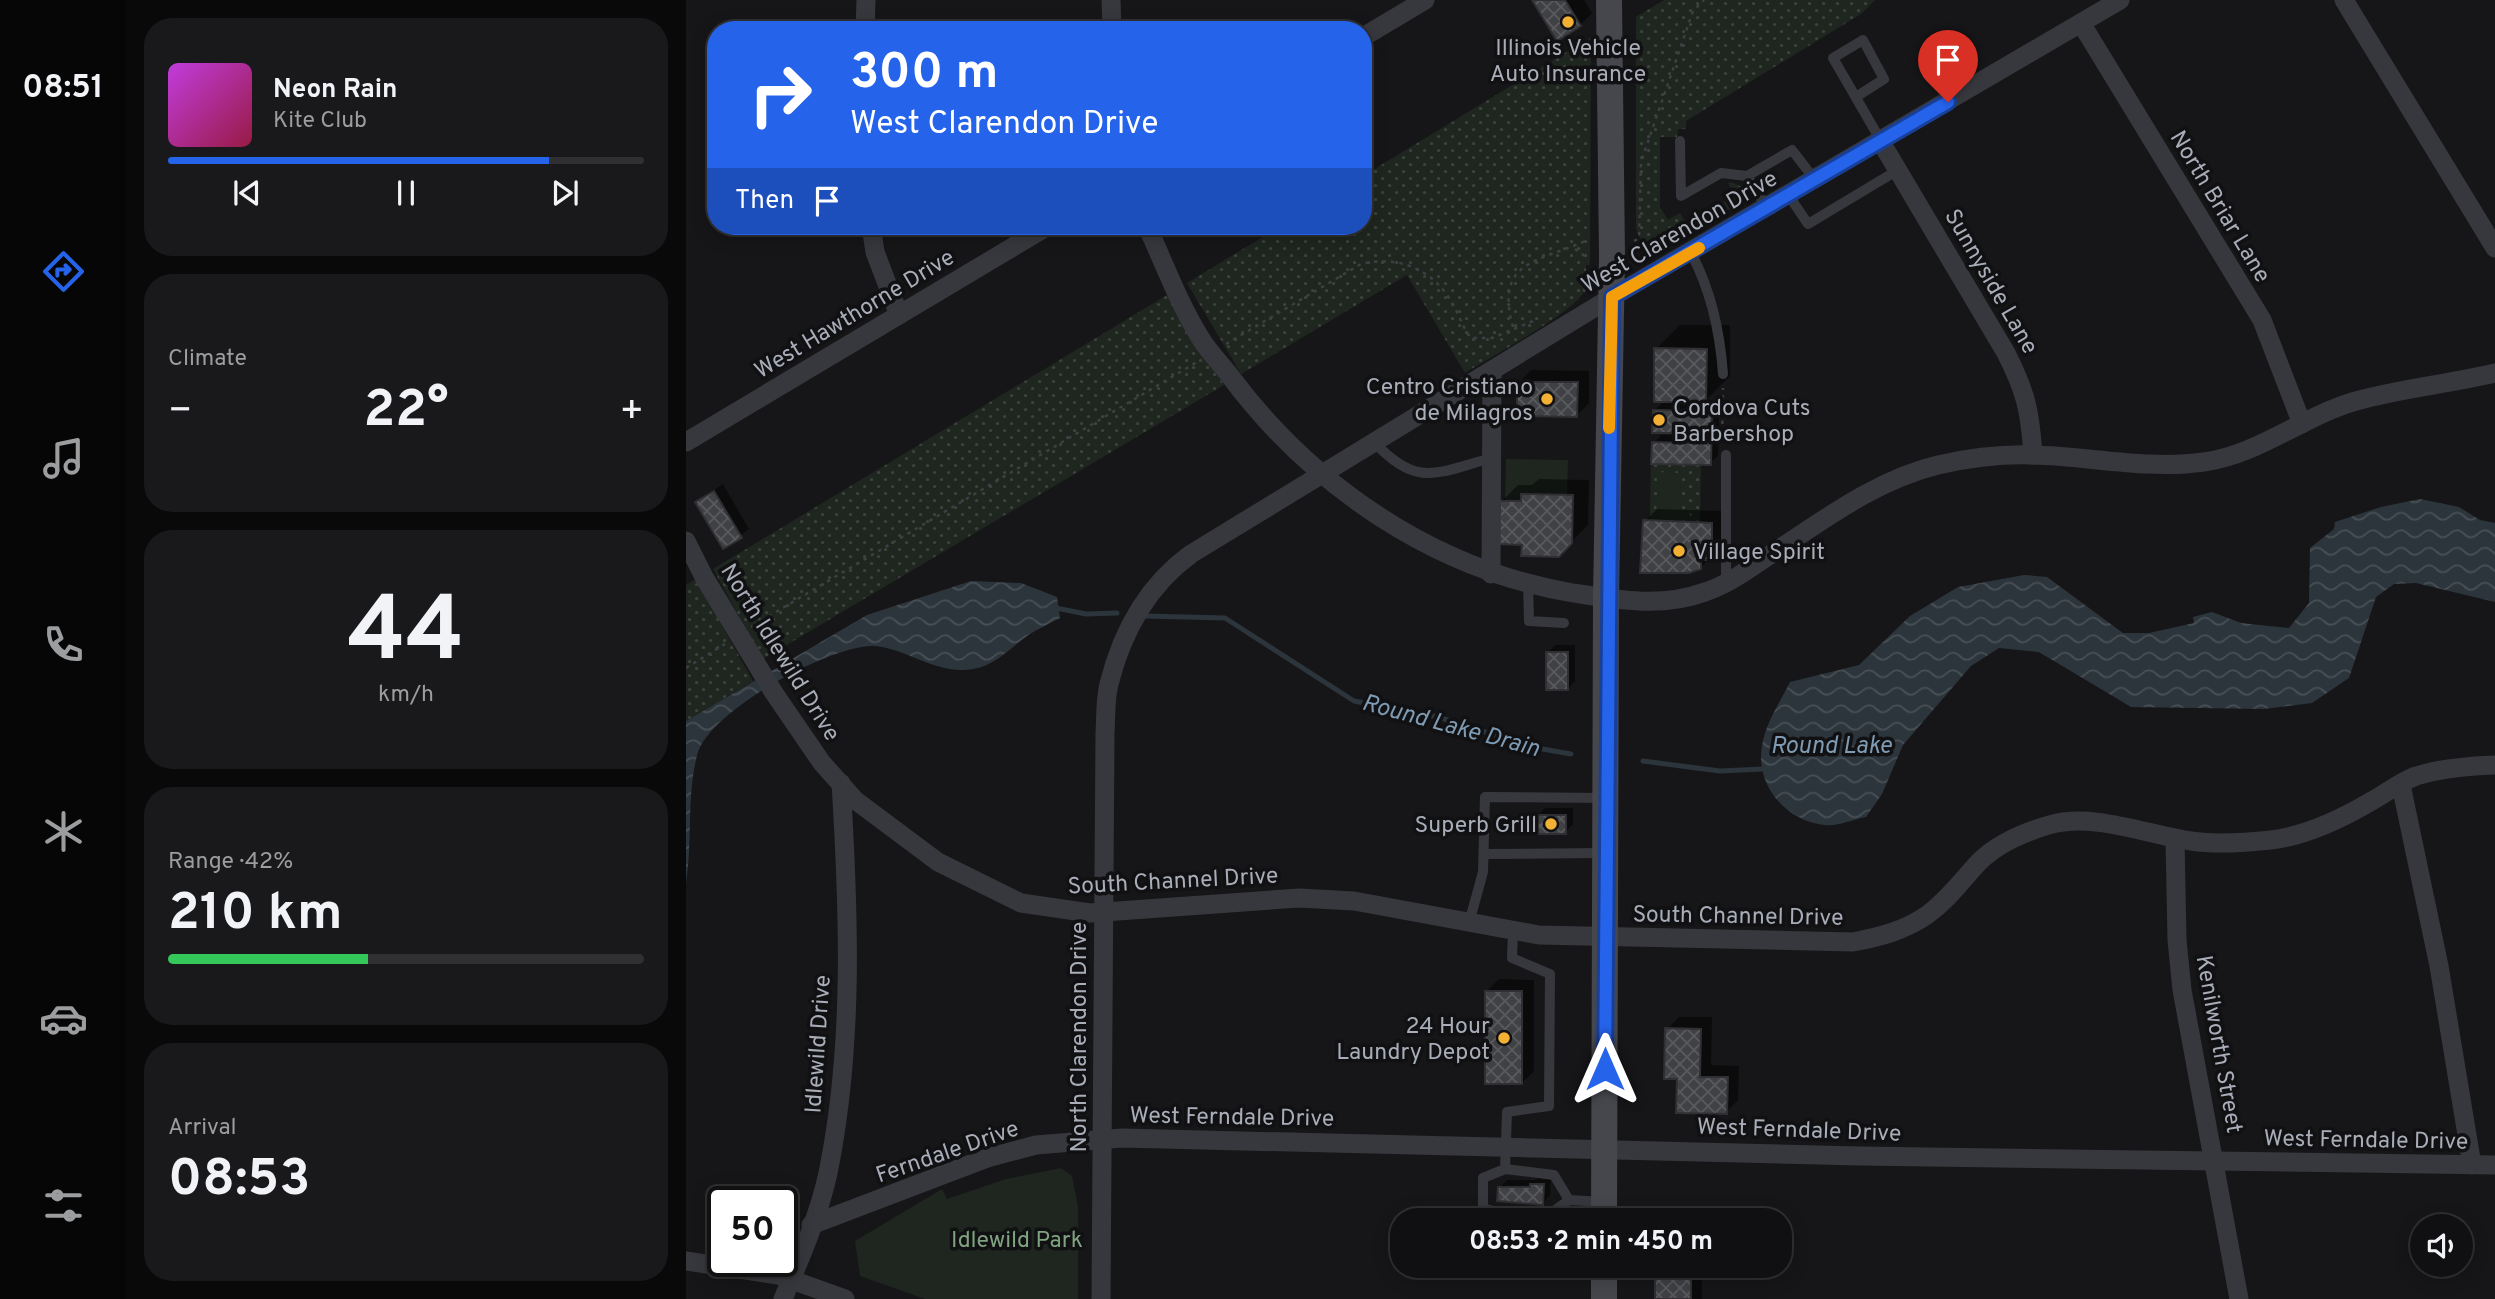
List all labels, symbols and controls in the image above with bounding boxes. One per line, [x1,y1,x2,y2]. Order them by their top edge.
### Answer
marker: Illinois Vehicle Auto Insurance [1560,14,1576,30]
pin [1918,30,1978,102]
place label: Illinois Vehicle Auto Insurance [1490,35,1646,90]
icon: arrive [1929,41,1967,79]
text: 300 m [850,44,998,106]
icon: right [735,49,826,140]
text: 08:51 [22,69,104,109]
text: Neon Rain [273,74,398,107]
text: West Clarendon Drive [850,105,1158,145]
text: Kite Club [273,107,367,136]
street label: North Briar Lane [2162,126,2276,289]
street label: West Clarendon Drive [1577,165,1784,301]
icon: previous [228,174,266,212]
icon: pause [387,174,425,212]
icon: next [546,174,584,212]
icon: arrive [808,182,846,220]
text: Then [735,185,794,218]
street label: Sunnyside Lane [1937,204,2043,360]
street label: West Hawthorne Drive [750,244,961,386]
icon: directions [39,247,88,296]
text: Climate [168,345,247,374]
place label: Centro Cristiano de Milagros [1366,374,1533,429]
text: 22° [363,379,449,445]
text: − [168,388,193,437]
text: + [619,388,644,437]
marker: Centro Cristiano de Milagros [1539,391,1555,407]
place label: Cordova Cuts Barbershop [1673,395,1811,450]
marker: Cordova Cuts Barbershop [1651,412,1667,428]
icon: music [39,434,88,483]
place label: Village Spirit [1693,539,1825,568]
marker: Village Spirit [1671,543,1687,559]
street label: North Idlewild Drive [713,559,845,747]
text: 44 [348,578,464,693]
icon: phone [39,620,88,669]
text: km/h [378,681,434,710]
water label: Round Lake Drain [1358,689,1543,765]
water label: Round Lake [1770,732,1892,762]
icon: climate [39,807,88,856]
place label: Superb Grill [1414,812,1537,841]
marker: Superb Grill [1543,816,1559,832]
text: Range · 42% [168,848,293,877]
street label: South Channel Drive [1067,862,1279,902]
text: 210 km [168,882,343,948]
street label: South Channel Drive [1632,901,1844,934]
street label: North Clarendon Drive [1066,922,1095,1153]
street label: Kenilworth Street [2188,953,2247,1136]
street label: Idlewild Drive [800,974,839,1114]
icon: car [39,994,88,1043]
place label: 24 Hour Laundry Depot [1336,1013,1490,1068]
marker: 24 Hour Laundry Depot [1496,1030,1512,1046]
position arrow [1568,1032,1642,1106]
street label: West Ferndale Drive [1129,1102,1335,1135]
street label: West Ferndale Drive [1696,1113,1902,1150]
text: Arrival [168,1114,237,1143]
street label: Ferndale Drive [873,1115,1023,1191]
street label: West Ferndale Drive [2263,1125,2469,1158]
text: 08:53 [168,1148,310,1214]
icon: filters [39,1181,88,1230]
speed limit sign: 50 [707,1186,798,1277]
map controls [2410,1214,2473,1277]
button: sound [2410,1214,2473,1277]
text: 08:53 · 2 min · 450 m [1469,1226,1713,1259]
park label: Idlewild Park [951,1227,1083,1256]

